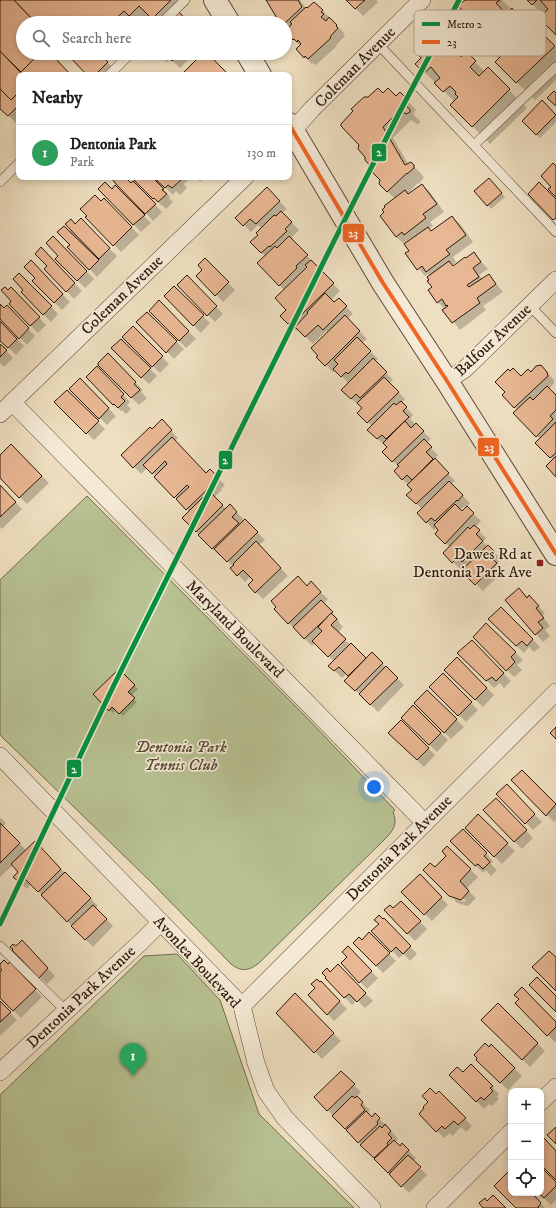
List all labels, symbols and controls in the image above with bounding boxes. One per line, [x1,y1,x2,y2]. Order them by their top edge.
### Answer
legend [414,10,546,56]
search box [16,16,292,60]
text: Metro 2 [447,18,483,32]
street label: Coleman Avenue [310,22,400,112]
icon: search [30,27,52,49]
text: Search here [62,29,131,48]
text: 23 [447,36,457,50]
text: Nearby [32,87,82,109]
text: Dentonia Park [70,135,157,154]
line badge: 2 [371,143,387,162]
text: 1 [43,145,47,161]
text: 130 m [247,145,276,161]
text: 2 [376,146,382,160]
text: Park [70,154,94,170]
line badge: 23 [342,223,365,243]
text: 23 [348,227,358,241]
street label: Coleman Avenue [77,251,168,339]
street label: Balfour Avenue [450,299,536,381]
line badge: 23 [477,437,500,457]
text: 23 [484,441,494,455]
line badge: 2 [218,450,233,470]
text: 2 [222,454,228,468]
place label: Dawes Rd at Dentonia Park Ave [413,544,532,582]
marker: Dawes Rd at Dentonia Park Ave [535,558,545,568]
street label: Maryland Boulevard [182,576,288,682]
park label: Dentonia Park Tennis Club [135,737,227,775]
line badge: 2 [66,759,82,778]
text: 2 [71,763,77,777]
your location [364,777,384,797]
street label: Dentonia Park Avenue [342,790,457,905]
street label: Avonlea Boulevard [149,912,245,1012]
street label: Dentonia Park Avenue [22,941,140,1053]
pin: 1 [120,1043,146,1076]
map controls [508,1088,544,1196]
button: + [508,1088,544,1124]
button: − [508,1124,544,1160]
button: locate [508,1160,544,1196]

